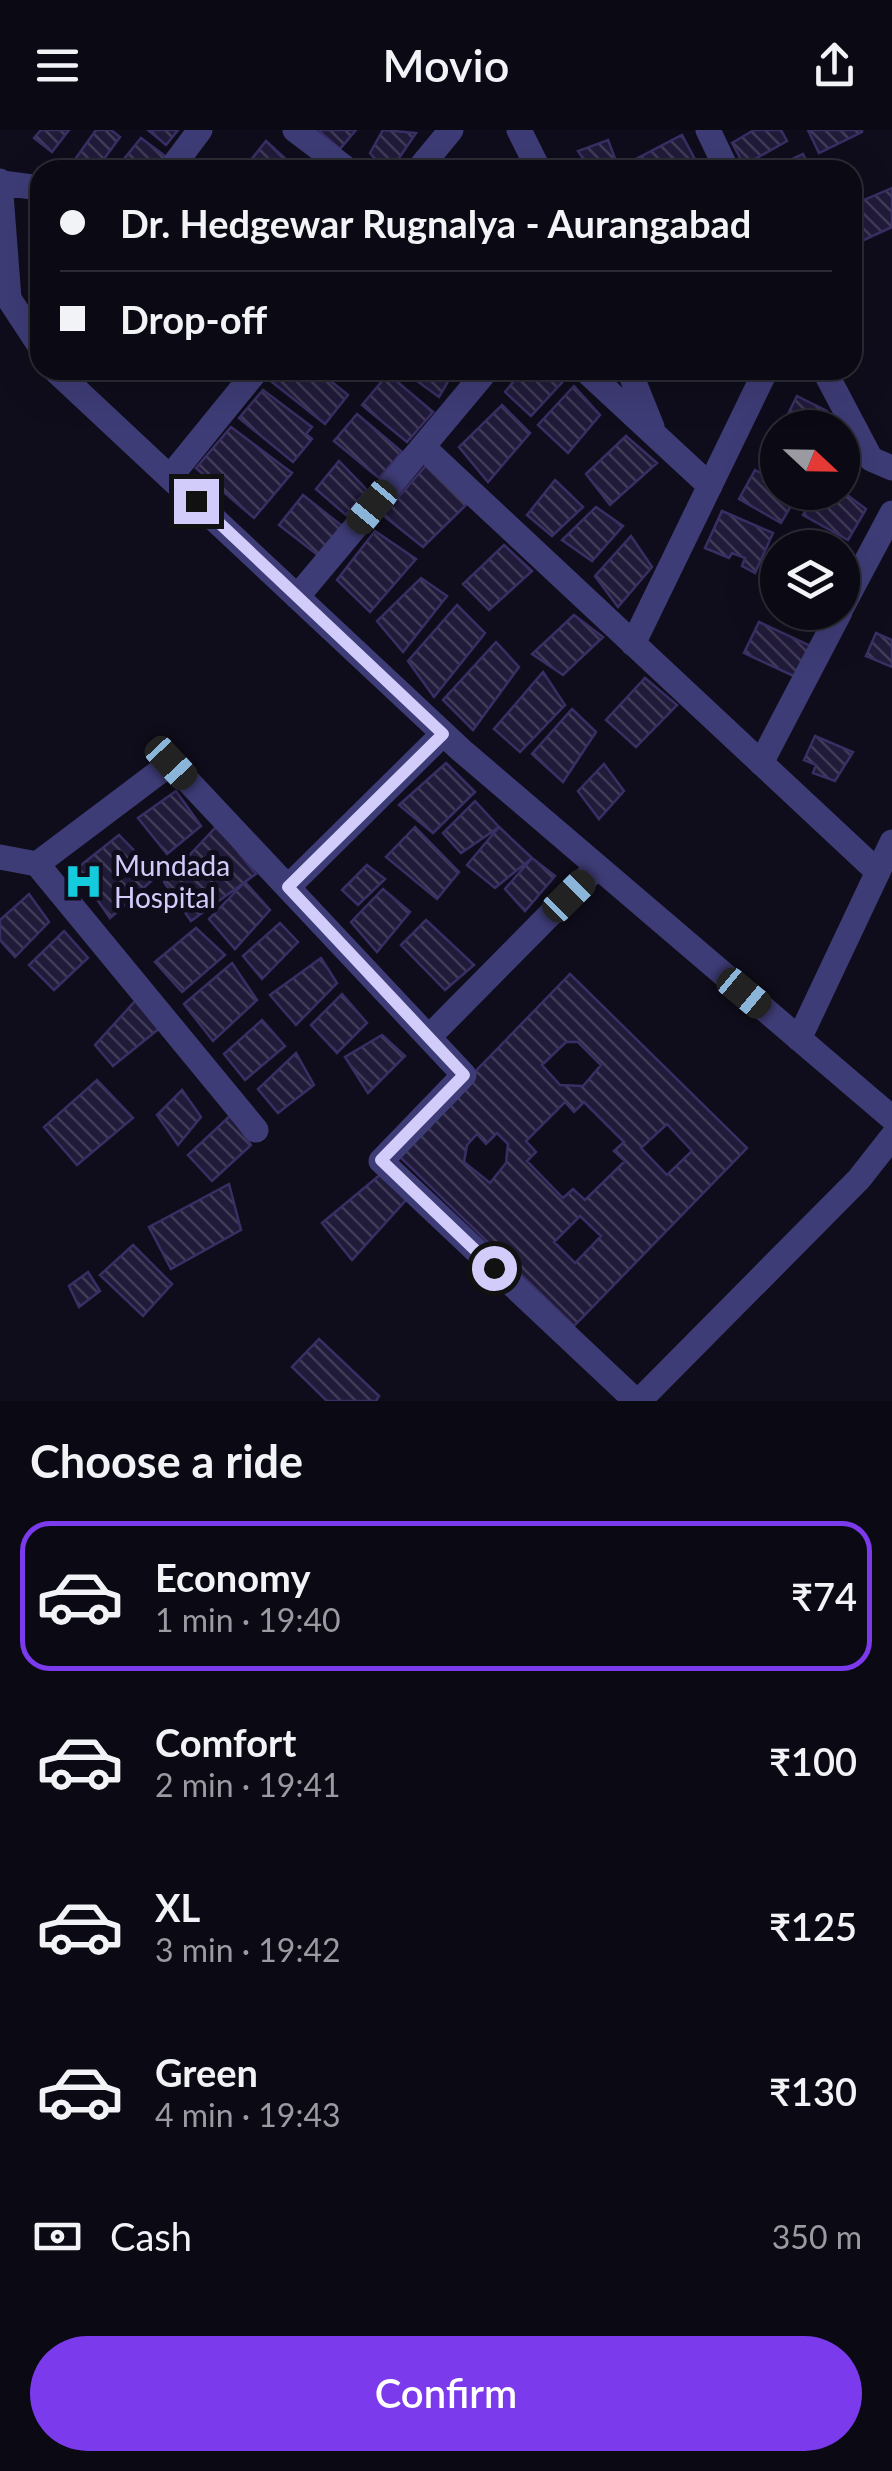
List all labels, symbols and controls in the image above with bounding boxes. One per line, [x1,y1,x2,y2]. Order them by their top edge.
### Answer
icon: menu [30,38,85,93]
text: Movio [383,38,509,92]
icon: share [807,38,862,93]
text: Dr. Hedgewar Rugnalya - Aurangabad [120,200,751,246]
text: Drop-off [120,296,267,342]
north arrow [760,410,860,510]
map controls [760,410,860,630]
car [341,474,403,540]
route end [174,479,219,524]
button: layers [760,530,860,630]
car [140,731,202,795]
place label: Mundada Hospital [114,848,230,914]
hospital icon: Mundada Hospital [63,861,105,903]
car [537,864,601,928]
car [711,962,777,1024]
route start [472,1246,517,1291]
text: Choose a ride [30,1434,303,1488]
icon: car [35,1551,125,1641]
text: Economy [155,1554,310,1600]
text: ₹74 [791,1573,857,1619]
text: 1 min · 19:40 [155,1600,341,1639]
icon: car [35,1716,125,1806]
text: Comfort [155,1719,296,1765]
text: ₹100 [769,1738,857,1784]
text: 2 min · 19:41 [155,1765,341,1804]
icon: car [35,1881,125,1971]
text: XL [155,1884,200,1930]
text: ₹125 [769,1903,857,1949]
text: 3 min · 19:42 [155,1930,341,1969]
icon: car [35,2046,125,2136]
text: Green [155,2049,258,2095]
text: ₹130 [769,2068,857,2114]
text: 4 min · 19:43 [155,2095,341,2134]
icon: cash [30,2209,85,2264]
text: Cash [110,2213,192,2259]
text: 350 m [772,2217,862,2256]
button: Confirm [30,2336,862,2451]

